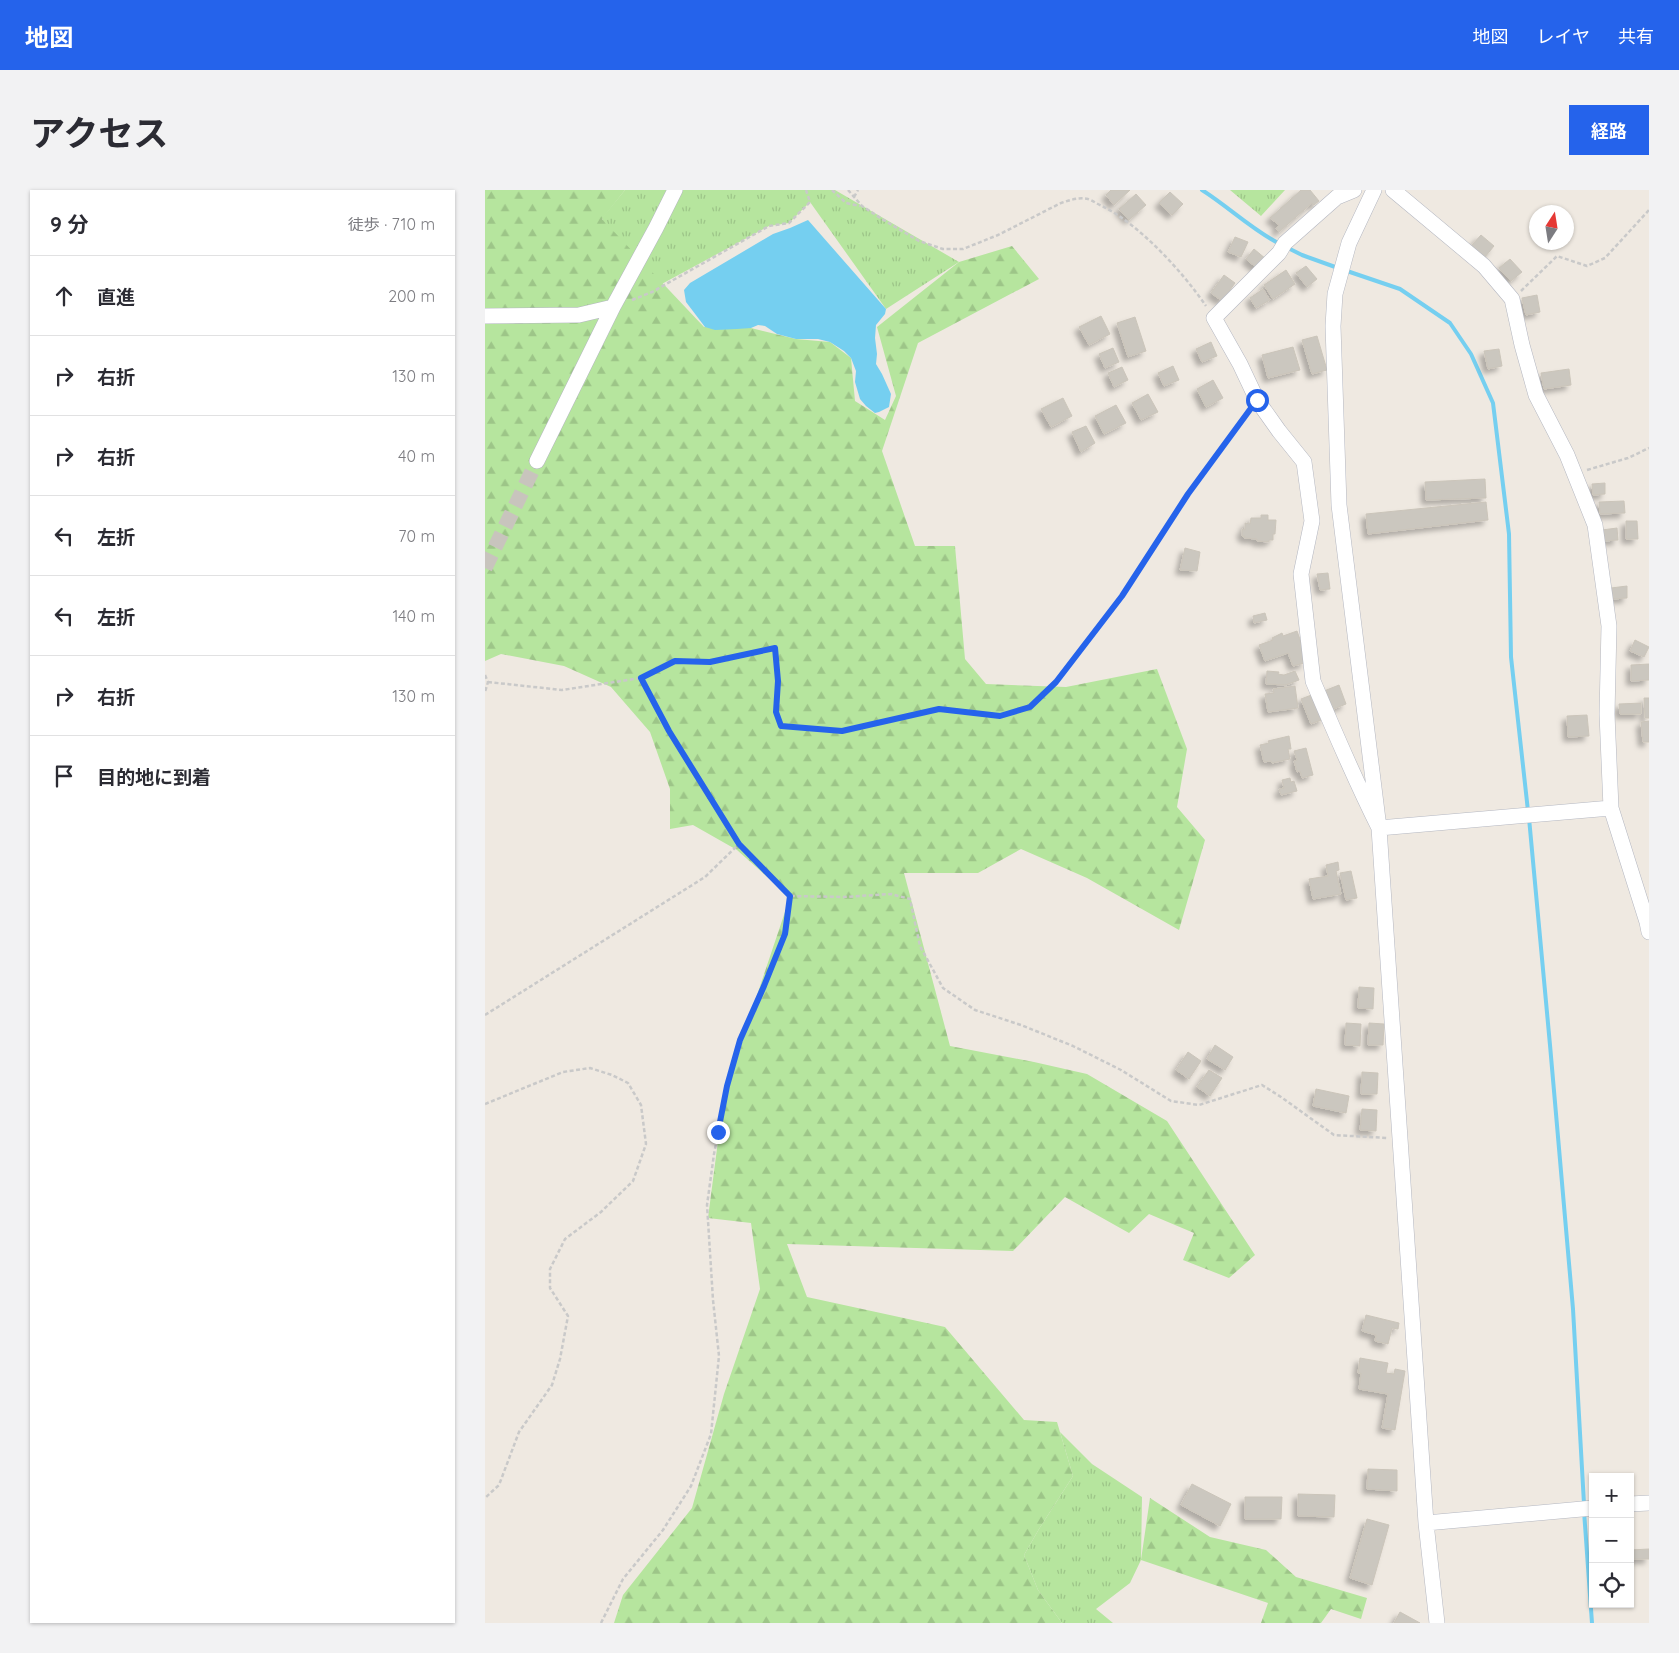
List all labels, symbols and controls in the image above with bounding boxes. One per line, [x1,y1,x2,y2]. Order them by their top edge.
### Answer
text: 地図 [25,22,73,52]
text: 地図 [1473,25,1509,48]
text: レイヤ [1537,25,1590,48]
text: 共有 [1618,25,1654,48]
button: 経路 [1569,105,1649,155]
text: アクセス [30,111,168,155]
north arrow [1529,205,1574,250]
text: 9 分 [50,211,89,237]
text: 徒歩 · 710 m [348,214,435,234]
icon: ahead [50,282,78,310]
text: 直進 [97,285,135,309]
text: 200 m [388,286,435,306]
icon: right [50,362,78,390]
text: 右折 [97,365,135,389]
text: 130 m [392,366,435,386]
route start [1246,389,1269,412]
icon: right [50,442,78,470]
text: 右折 [97,445,135,469]
text: 40 m [398,446,435,466]
icon: left [50,522,78,550]
text: 左折 [97,525,135,549]
text: 70 m [398,526,435,546]
icon: left [50,602,78,630]
text: 左折 [97,605,135,629]
text: 140 m [392,606,435,626]
icon: right [50,682,78,710]
text: 右折 [97,685,135,709]
text: 130 m [392,686,435,706]
icon: arrive [50,762,78,790]
text: 目的地に到着 [97,765,211,789]
route end [707,1121,730,1144]
map controls [1589,1473,1634,1608]
button: + [1589,1473,1634,1518]
button: − [1589,1518,1634,1563]
button: locate [1589,1563,1634,1608]

